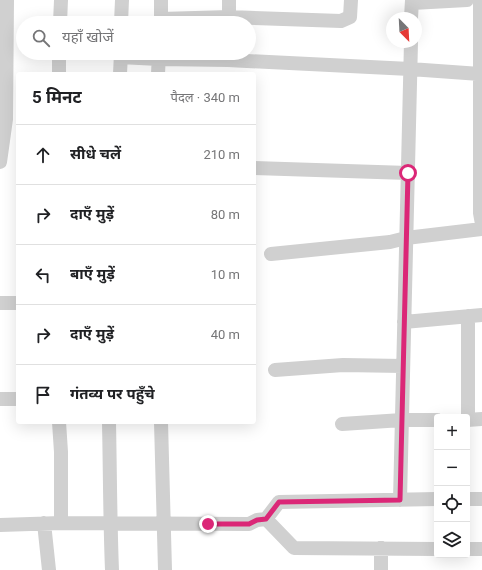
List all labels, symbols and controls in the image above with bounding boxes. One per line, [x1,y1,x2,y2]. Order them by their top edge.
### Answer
north arrow [386,12,422,48]
search box [16,16,256,60]
icon: search [30,27,52,49]
text: यहाँ खोजें [62,28,114,46]
text: 5 मिनट [32,87,82,107]
text: पैदल · 340 m [171,90,240,105]
icon: ahead [32,144,54,166]
text: सीधे चलें [70,145,121,163]
text: 210 m [203,147,240,162]
route start [399,164,417,182]
icon: right [32,204,54,226]
text: दाएँ मुड़ें [70,205,114,223]
text: 80 m [211,207,240,222]
icon: left [32,264,54,286]
text: बाएँ मुड़ें [70,265,115,283]
text: 10 m [211,267,240,282]
icon: right [32,324,54,346]
text: दाएँ मुड़ें [70,325,114,343]
text: 40 m [211,327,240,342]
icon: arrive [32,384,54,406]
text: गंतव्य पर पहुँचे [70,385,155,403]
map controls [434,414,470,558]
button: + [434,414,470,450]
button: − [434,450,470,486]
button: locate [434,486,470,522]
route end [199,515,217,533]
button: layers [434,522,470,558]

